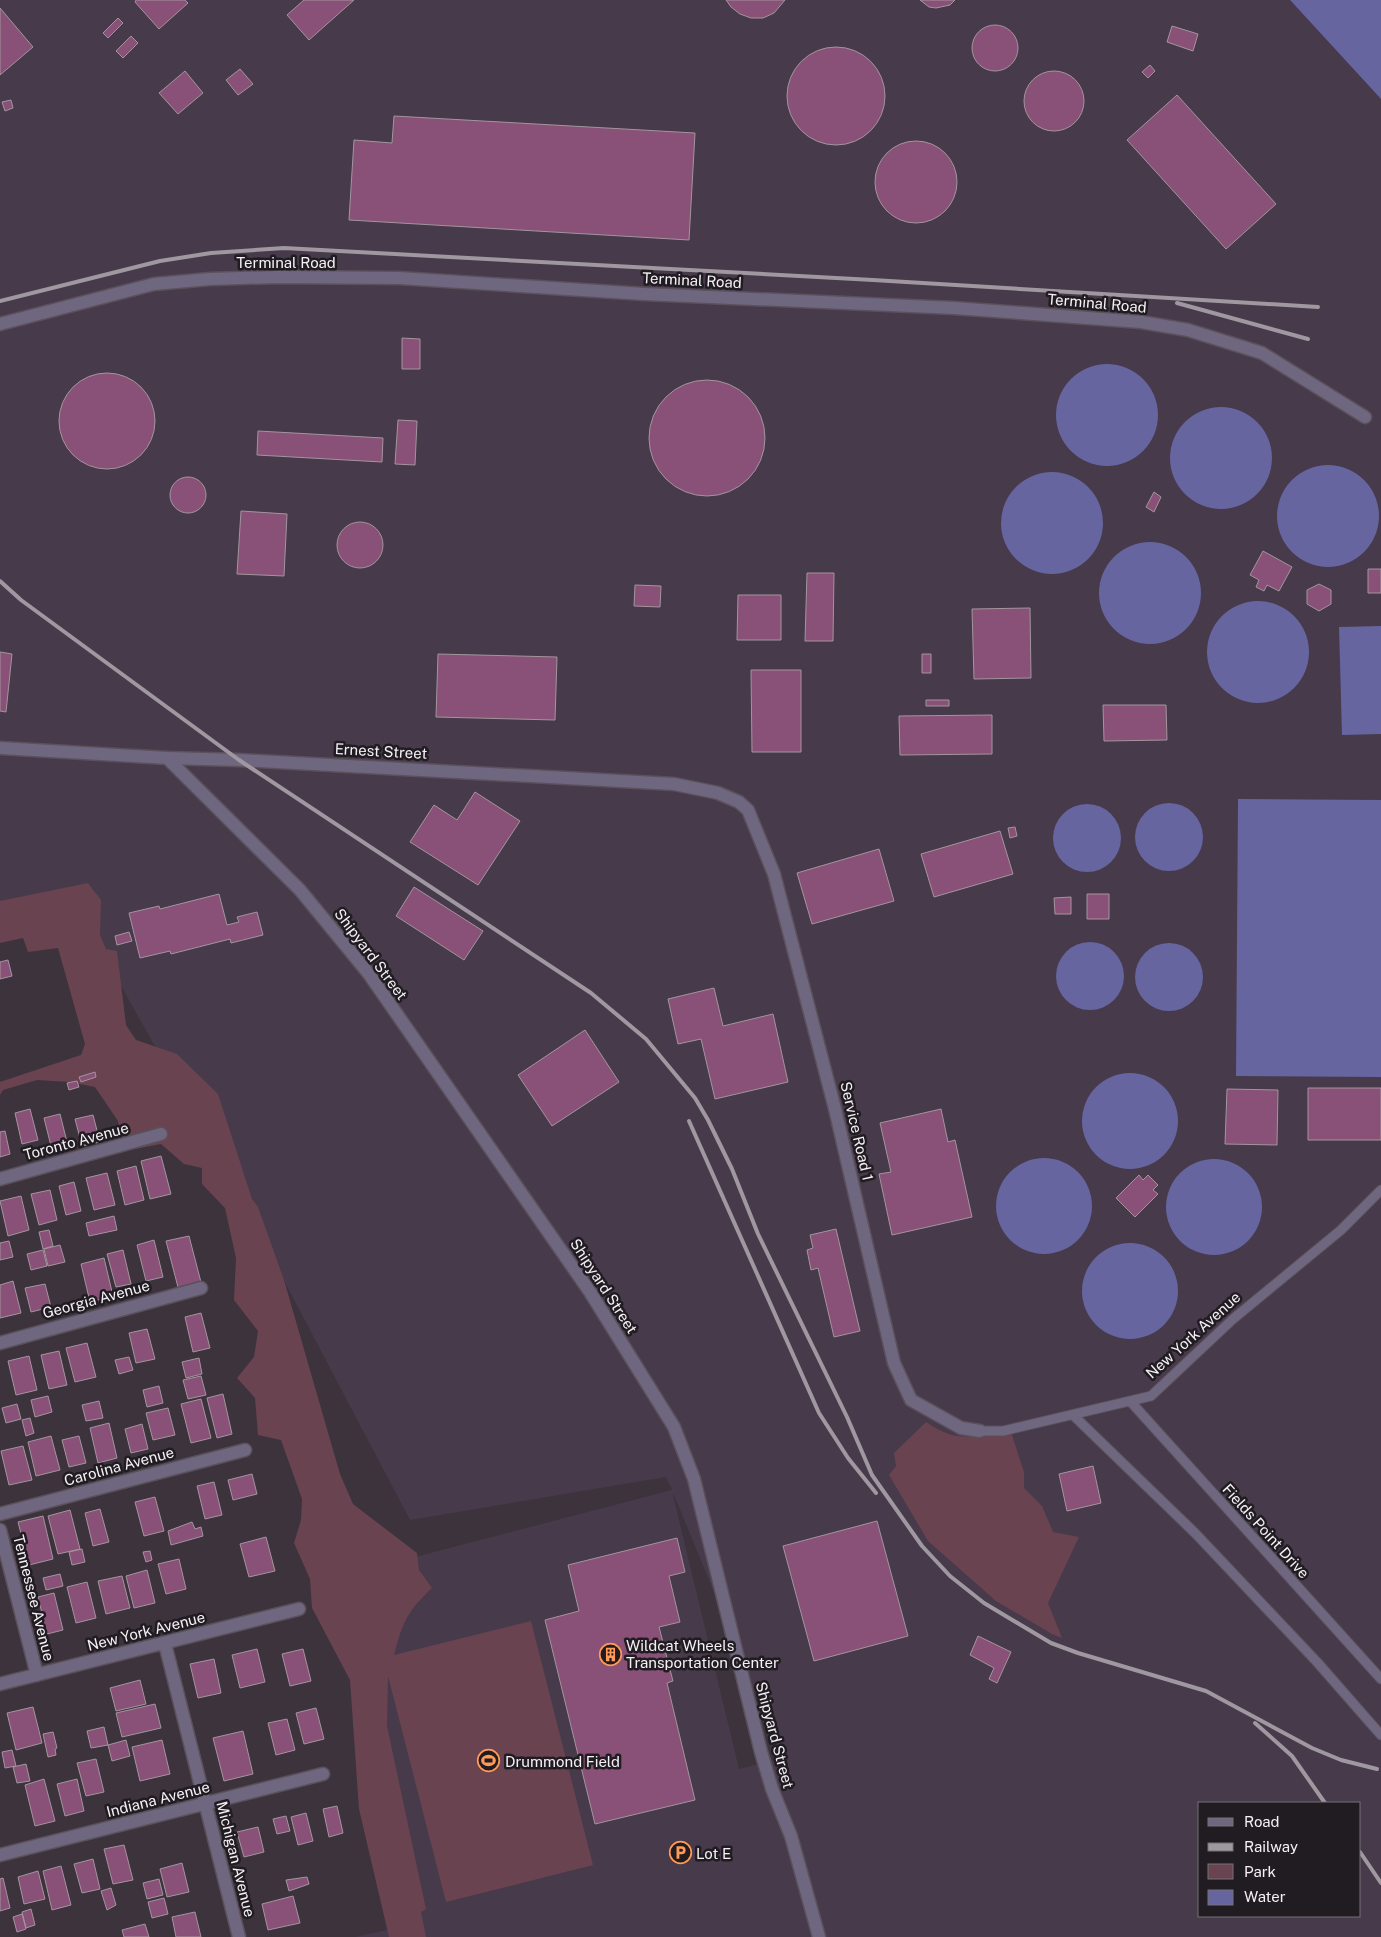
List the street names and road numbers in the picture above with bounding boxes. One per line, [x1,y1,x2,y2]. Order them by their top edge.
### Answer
street label: Terminal Road [236,254,336,271]
street label: Terminal Road [642,269,742,291]
street label: Terminal Road [1047,290,1147,316]
street label: Ernest Street [334,740,428,762]
street label: Shipyard Street [331,905,411,1003]
street label: Service Road 1 [837,1080,877,1182]
street label: Toronto Avenue [22,1119,130,1163]
street label: Shipyard Street [567,1235,641,1337]
street label: Georgia Avenue [41,1277,151,1321]
street label: New York Avenue [1142,1288,1244,1382]
street label: Carolina Avenue [62,1443,176,1489]
street label: Fields Point Drive [1219,1480,1313,1582]
street label: Tennessee Avenue [10,1533,58,1663]
street label: New York Avenue [85,1608,207,1654]
street label: Shipyard Street [753,1680,797,1790]
street label: Indiana Avenue [104,1778,212,1820]
street label: Michigan Avenue [213,1799,259,1919]

